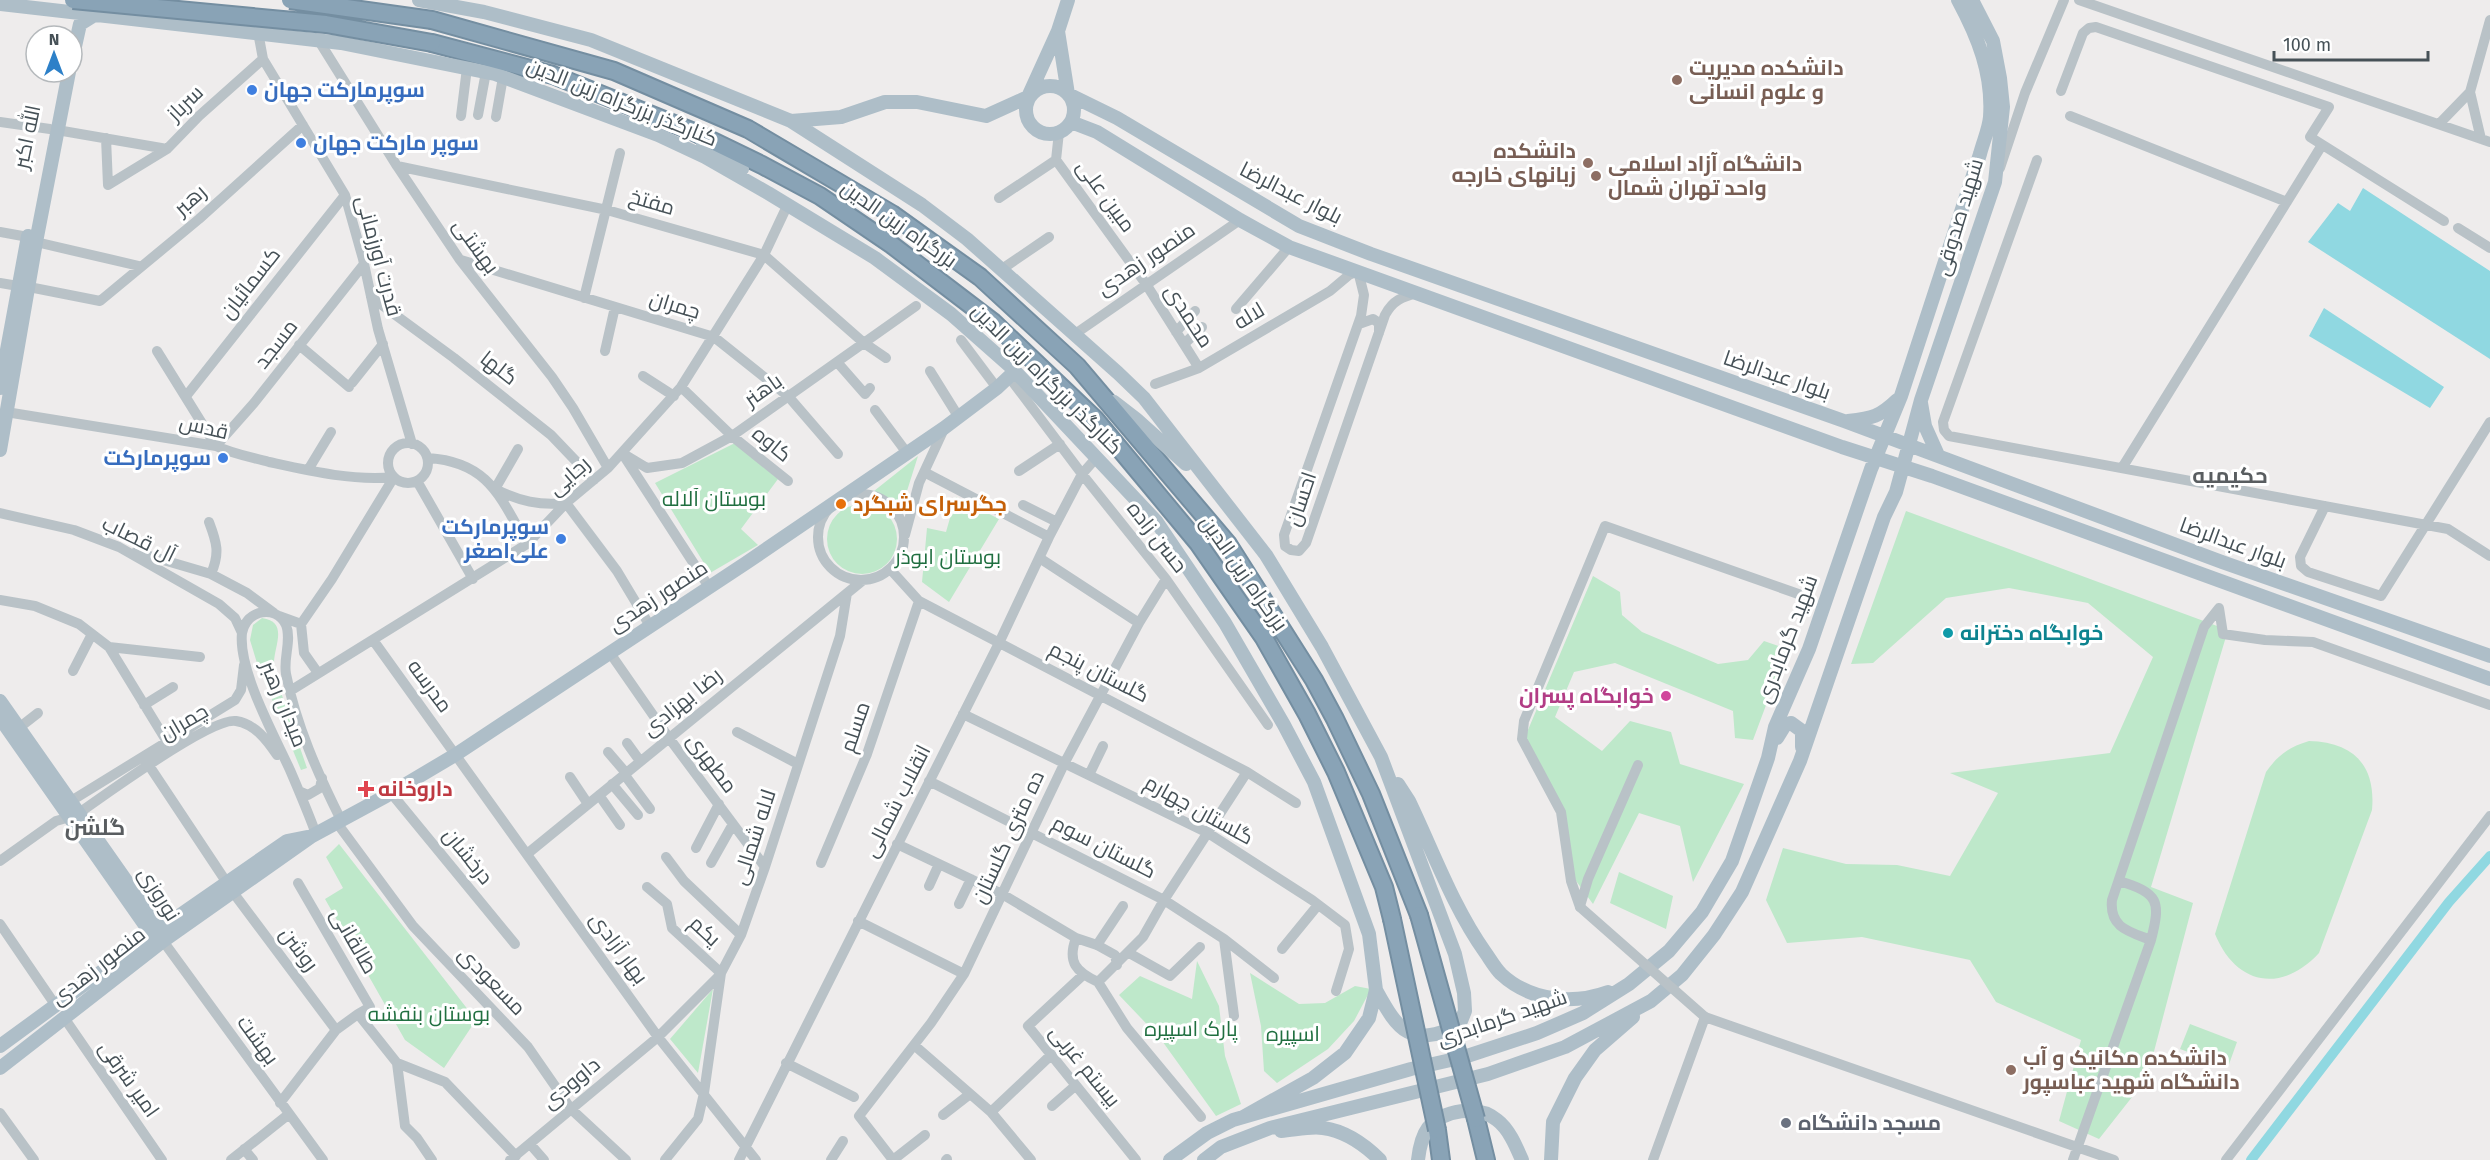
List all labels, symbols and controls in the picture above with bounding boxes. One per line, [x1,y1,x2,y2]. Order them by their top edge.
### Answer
north arrow [24,24,84,84]
scale bar [2274,24,2428,62]
text: N [49,30,59,49]
text: 100 m [2283,34,2331,56]
street label: کنارگذر بزرگراه زین الدین [523,52,721,152]
place label: دانشکده مدیریت و علوم انسانی [1689,55,1844,106]
marker: دانشکده مدیریت و علوم انسانی [1670,73,1684,87]
place label: سوپرمارکت جهان [264,77,425,105]
street label: سرباز [161,80,209,127]
marker: سوپرمارکت جهان [245,83,259,97]
street label: الله اکبر [6,102,46,172]
place label: سوپر مارکت جهان [313,130,479,158]
marker: سوپر مارکت جهان [294,136,308,150]
place label: دانشکده زبانهای خارجه [1451,138,1576,188]
place label: دانشگاه آزاد اسلامی واحد تهران شمال [1608,151,1802,201]
street label: مبین علی [1071,155,1141,237]
street label: شهید صدوقی [1929,155,1989,279]
street label: بلوار عبدالرضا [1235,156,1347,230]
marker: دانشکده زبانهای خارجه [1581,156,1595,170]
marker: دانشگاه آزاد اسلامی واحد تهران شمال [1589,169,1603,183]
street label: بزرگراه زین الدین [836,174,962,274]
street label: رهبر [168,179,212,222]
street label: مفتخ [626,183,678,222]
street label: قدرت آورزمانی [350,193,408,319]
street label: بهشتی [447,213,505,279]
street label: منصور زهدی [1092,217,1200,301]
street label: کسمائیان [214,242,286,324]
street label: محمدی [1159,279,1219,353]
street label: چمران [646,285,704,326]
street label: لاله [1229,297,1269,335]
street label: کنارگذر بزرگراه زین الدین [966,298,1128,460]
street label: مسجد [249,314,303,374]
street label: بلوار عبدالرضا [1720,344,1834,406]
street label: گلها [475,345,523,391]
street label: باهنر [738,368,787,413]
street label: قدس [177,409,231,445]
street label: کاوه [747,420,797,468]
place label: سوپرمارکت [104,445,211,473]
marker: سوپرمارکت [216,451,230,465]
street label: رجایی [543,451,595,501]
district label: حکیمیه [2192,462,2268,489]
street label: احسان [1280,469,1322,529]
park label: بوستان آلاله [662,486,766,512]
place label: جگرسرای شبگرد [853,491,1007,517]
street label: حسن زاده [1121,496,1193,578]
marker: جگرسرای شبگرد [834,497,848,511]
street label: آل قصاب [98,510,180,568]
street label: بزرگراه زین الدین [1194,510,1294,636]
street label: بلوار عبدالرضا [2176,512,2290,574]
place label: سوپرمارکت علی‌اصغر [442,514,549,564]
marker: سوپرمارکت علی‌اصغر [554,532,568,546]
park label: بوستان ابوذر [894,544,1001,570]
street label: منصور زهدی [603,554,713,638]
street label: شهید گرمابدری [1751,571,1823,707]
place label: خوابگاه دخترانه [1960,620,2103,646]
marker: خوابگاه دخترانه [1941,626,1955,640]
street label: گلستان پنجم [1044,636,1153,709]
street label: مدرسه [402,654,458,718]
street label: میدان رهبر [255,656,313,751]
street label: رضا بهزادی [637,662,727,742]
place label: خوابگاه پسران [1519,683,1654,711]
marker: خوابگاه پسران [1659,689,1673,703]
street label: چمران [155,698,213,747]
street label: مسلم [834,698,877,756]
street label: مطهری [681,728,743,798]
street label: انقلاب شمالی [857,740,937,862]
street label: ده متری گلستان [966,767,1050,907]
street label: گلستان چهارم [1139,769,1258,852]
place label: داروخانه [378,776,453,802]
marker: داروخانه [359,782,373,796]
street label: لاله شمالی [726,786,782,888]
street label: گلستان سوم [1047,810,1160,885]
district label: گلشن [65,814,125,841]
street label: درخشان [437,822,499,890]
street label: نوروزی [132,862,186,926]
street label: طالقانی [325,904,383,978]
street label: بهار آزادی [584,907,654,989]
street label: یکم [683,910,726,953]
street label: منصور زهدی [45,921,151,1011]
street label: روشن [274,922,324,976]
street label: مسعودی [453,941,531,1021]
street label: شهید گرمابدری [1434,984,1570,1052]
park label: بوستان بنفشه [368,1001,490,1027]
street label: بهشت [231,1010,285,1070]
park label: پارک اسپیره [1144,1016,1238,1043]
street label: بیستم غربی [1043,1020,1126,1113]
park label: اسپیره [1266,1021,1320,1047]
street label: امیر شرقی [93,1036,165,1122]
place label: دانشکده مکانیک و آب دانشگاه شهید عباسپور [2022,1045,2240,1096]
street label: داوودی [537,1051,605,1115]
marker: دانشکده مکانیک و آب دانشگاه شهید عباسپور [2004,1063,2018,1077]
place label: مسجد دانشگاه [1798,1110,1941,1136]
marker: مسجد دانشگاه [1779,1116,1793,1130]

